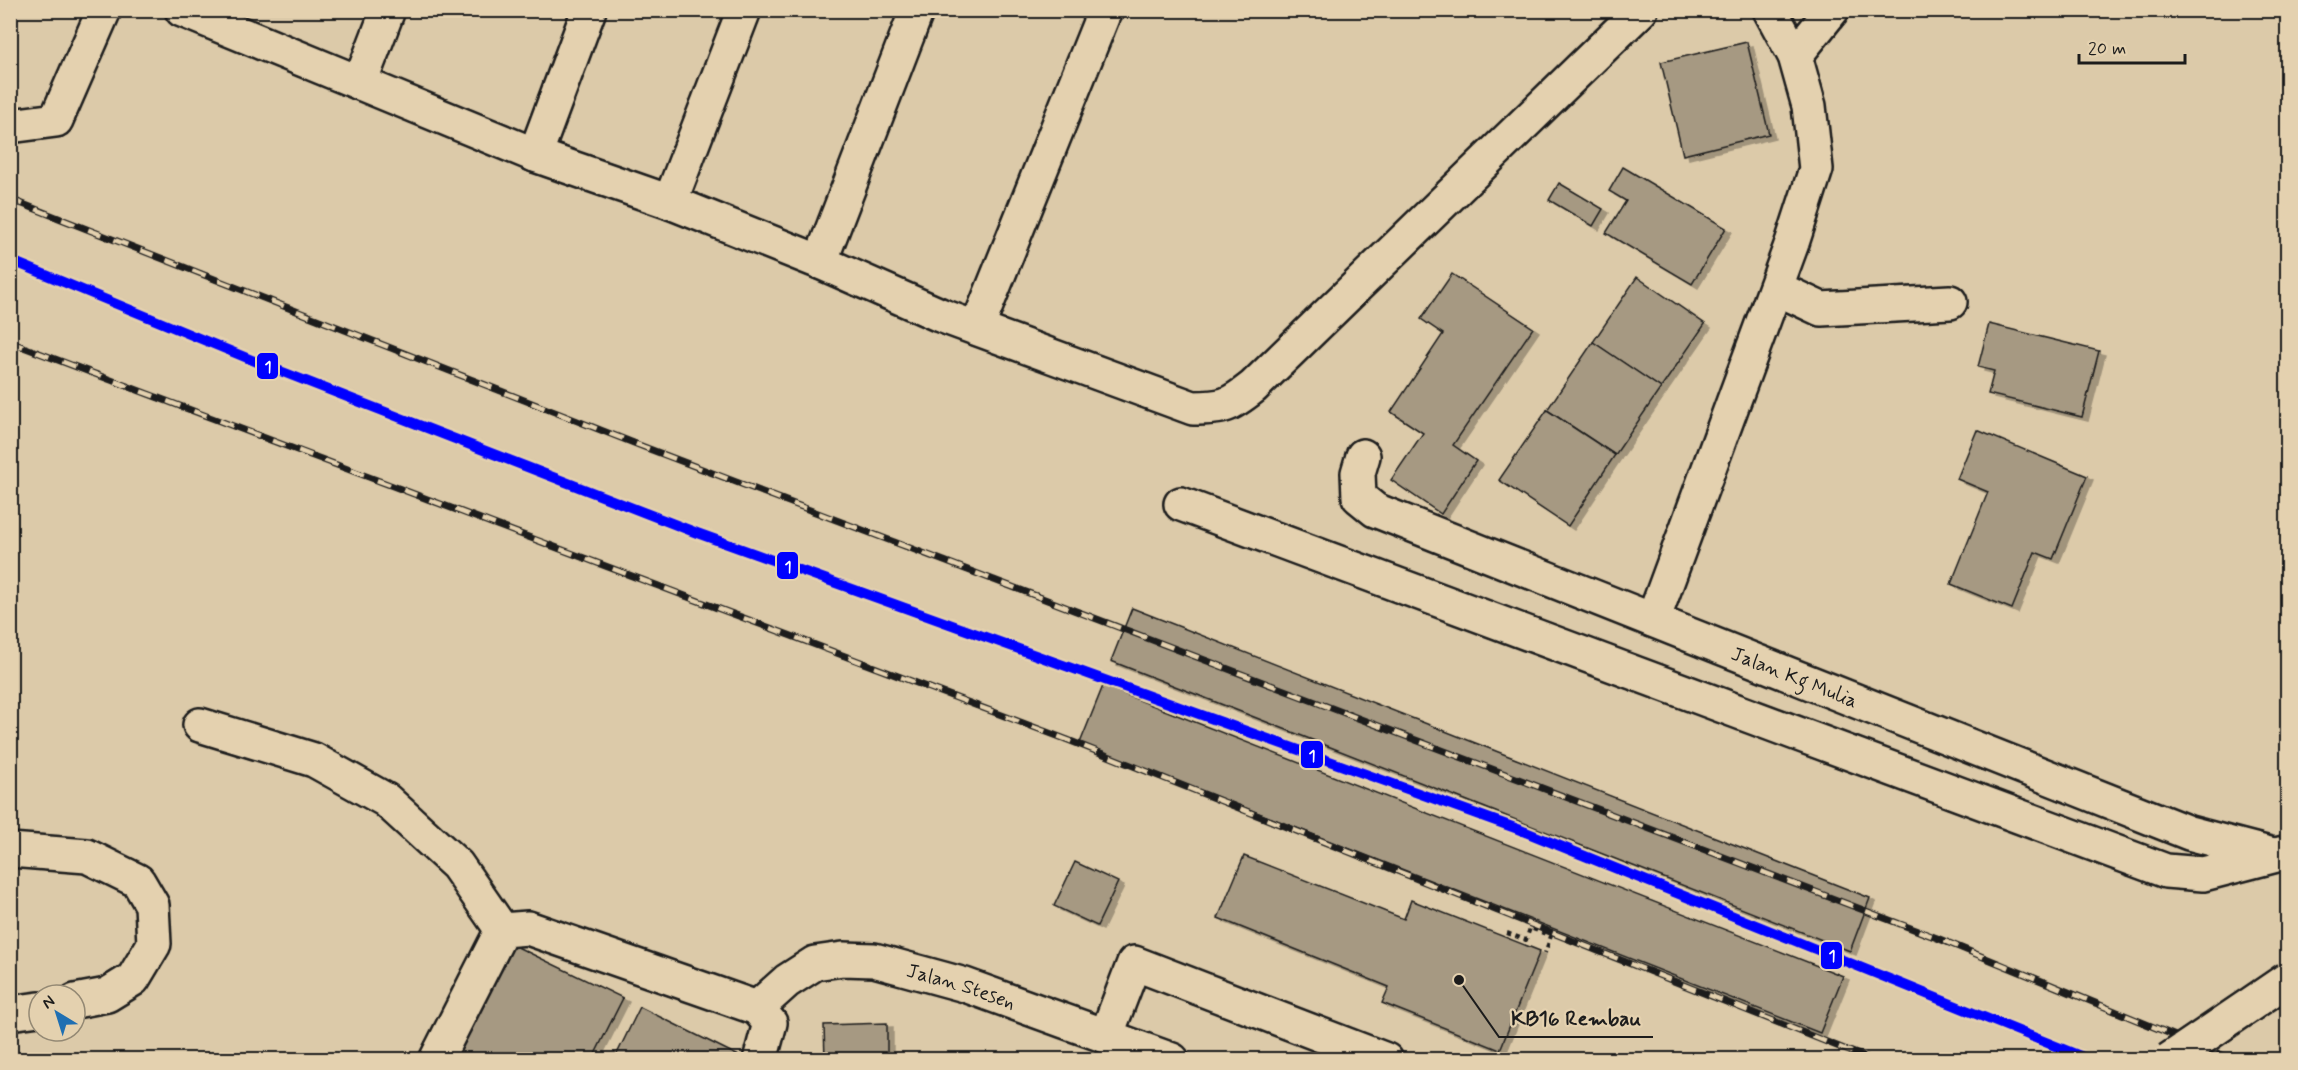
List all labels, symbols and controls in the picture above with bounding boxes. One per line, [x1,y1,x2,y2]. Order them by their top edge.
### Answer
scale bar [2079,27,2186,65]
text: 20 m [2088,37,2126,61]
line badge: 1 [256,352,279,380]
text: 1 [264,357,272,378]
line badge: 1 [776,551,799,580]
text: 1 [784,557,792,578]
street label: Jalan Kg Mulia [1727,641,1861,715]
line badge: 1 [1300,740,1324,769]
text: 1 [1308,746,1316,767]
line badge: 1 [1820,941,1843,970]
text: 1 [1828,946,1836,967]
street label: Jalan Stesen [903,958,1019,1017]
north arrow [27,983,87,1043]
text: N [38,991,59,1014]
callout: KB16 Rembau [1499,998,1653,1037]
text: KB16 Rembau [1511,1005,1641,1033]

